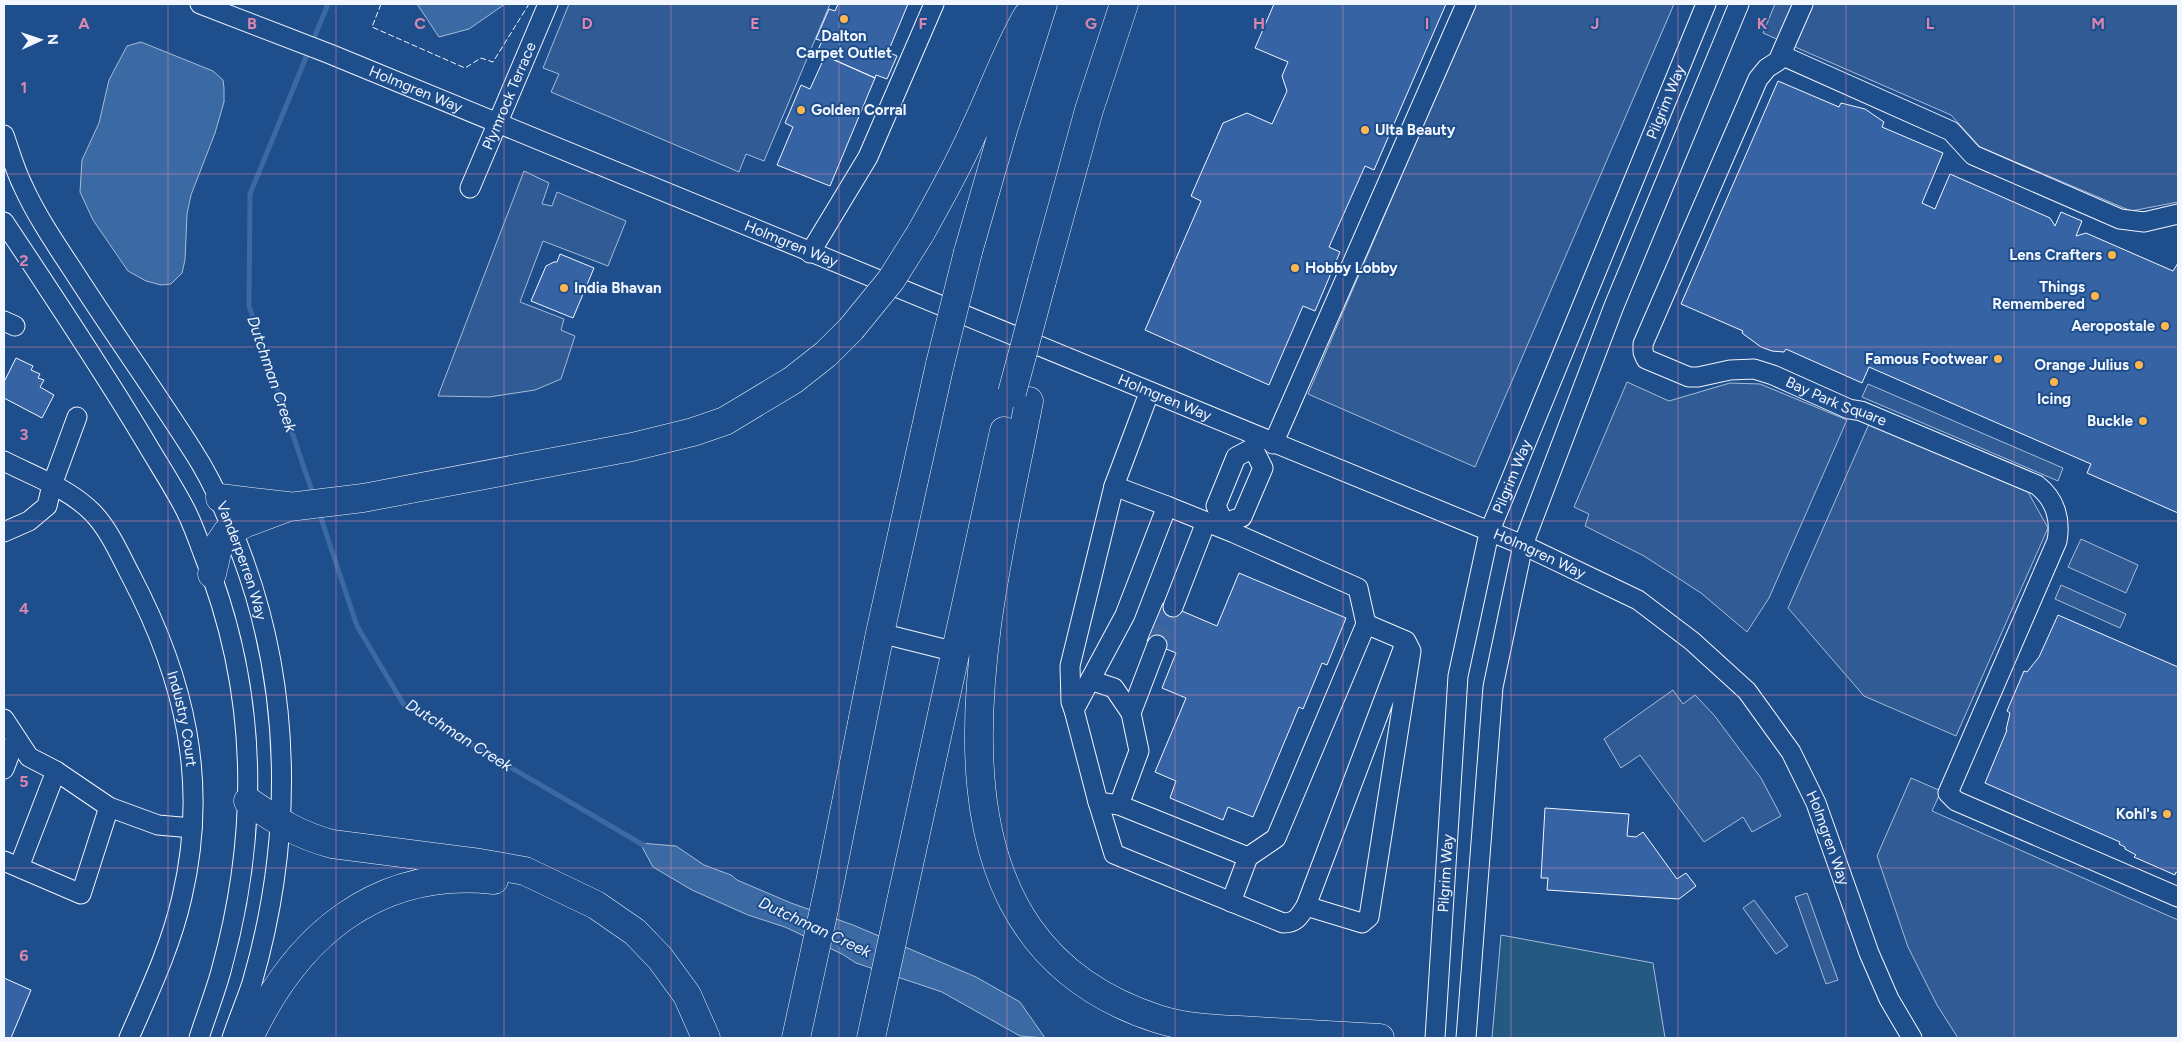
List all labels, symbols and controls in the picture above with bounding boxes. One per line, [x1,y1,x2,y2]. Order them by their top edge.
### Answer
marker: Dalton Carpet Outlet [838,13,850,25]
text: A [78,14,90,33]
text: B [247,14,257,33]
text: C [414,14,426,33]
text: D [581,14,593,33]
text: E [750,14,760,33]
text: F [919,14,928,33]
text: G [1085,14,1097,33]
text: H [1253,14,1265,33]
text: I [1425,14,1429,33]
text: J [1591,14,1599,33]
text: K [1757,14,1768,33]
text: L [1926,14,1935,33]
text: M [2091,14,2105,33]
north arrow [15,15,65,65]
place label: Dalton Carpet Outlet [796,27,892,62]
text: N [44,33,61,45]
street label: Plymrock Terrace [478,39,540,153]
street label: Holmgren Way [366,62,465,117]
street label: Pilgrim Way [1643,62,1689,142]
text: 1 [21,78,27,97]
place label: Golden Corral [811,101,907,119]
marker: Golden Corral [795,104,807,116]
place label: Ulta Beauty [1375,121,1456,139]
marker: Ulta Beauty [1359,124,1371,136]
street label: Holmgren Way [742,217,841,271]
place label: Lens Crafters [2009,246,2102,264]
marker: Lens Crafters [2106,249,2118,261]
text: 2 [19,251,29,270]
place label: Hobby Lobby [1305,259,1398,277]
marker: Hobby Lobby [1289,262,1301,274]
place label: Things Remembered [1992,278,2085,313]
place label: India Bhavan [574,279,661,297]
marker: India Bhavan [558,282,570,294]
marker: Things Remembered [2089,290,2101,302]
water label: Dutchman Creek [243,313,301,436]
place label: Aeropostale [2071,317,2156,335]
marker: Aeropostale [2159,320,2171,332]
place label: Famous Footwear [1865,350,1988,368]
marker: Famous Footwear [1992,353,2004,365]
place label: Orange Julius [2034,356,2129,374]
marker: Orange Julius [2133,359,2145,371]
street label: Holmgren Way [1115,370,1214,425]
street label: Bay Park Square [1783,373,1890,430]
marker: Icing [2048,376,2060,388]
place label: Icing [2037,390,2071,408]
place label: Buckle [2087,412,2134,430]
marker: Buckle [2137,415,2149,427]
text: 3 [20,425,29,444]
street label: Pilgrim Way [1489,437,1535,516]
street label: Vanderperren Way [212,498,271,622]
street label: Holmgren Way [1491,525,1589,583]
text: 4 [19,599,29,618]
street label: Industry Court [163,669,201,768]
water label: Dutchman Creek [402,695,517,776]
text: 5 [19,772,29,791]
street label: Holmgren Way [1802,788,1853,888]
place label: Kohl's [2116,805,2157,823]
marker: Kohl's [2161,808,2173,820]
street label: Pilgrim Way [1434,833,1457,913]
water label: Dutchman Creek [756,893,875,962]
text: 6 [19,946,29,965]

